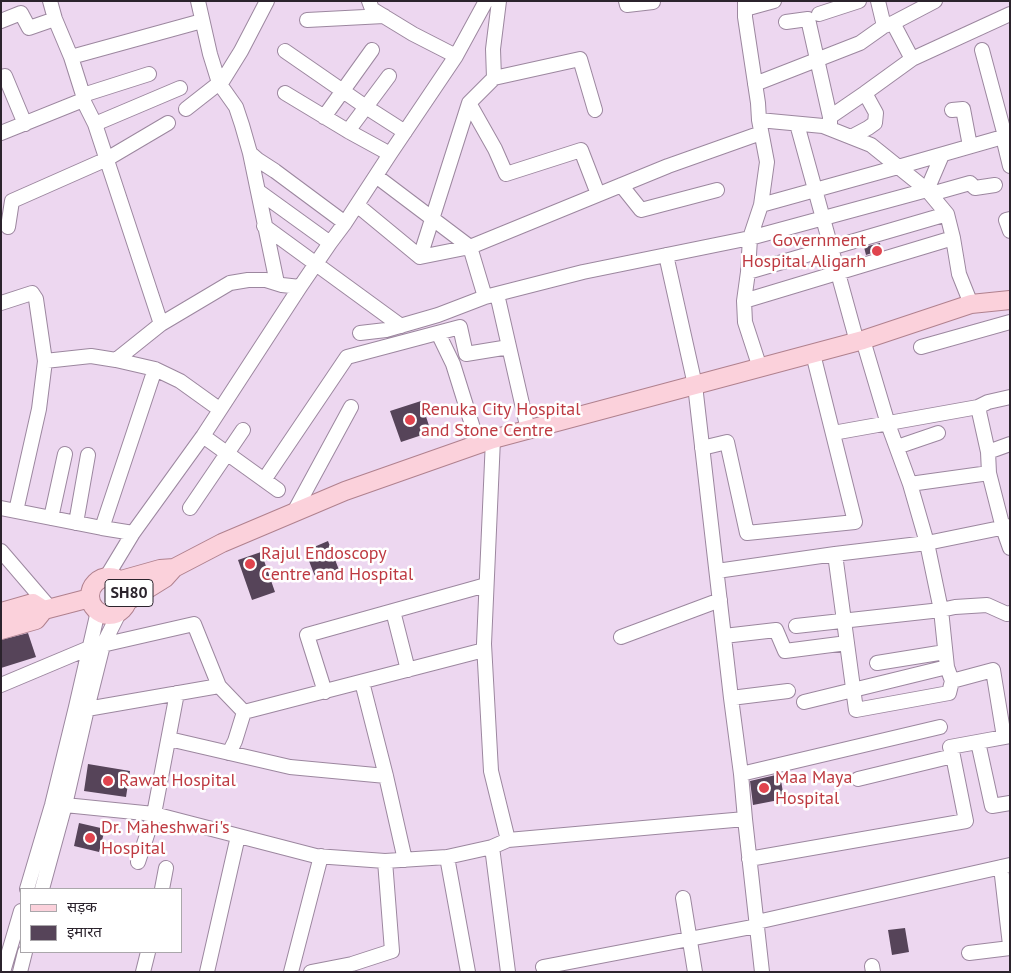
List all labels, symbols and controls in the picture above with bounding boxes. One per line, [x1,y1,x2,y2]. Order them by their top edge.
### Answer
place label: Government Hospital Aligarh [742,230,866,272]
marker: Government Hospital Aligarh [870,244,884,258]
place label: Renuka City Hospital and Stone Centre [421,399,580,442]
marker: Renuka City Hospital and Stone Centre [403,413,417,427]
place label: Rajul Endoscopy Centre and Hospital [261,543,413,586]
marker: Rajul Endoscopy Centre and Hospital [243,557,257,571]
road number: SH80 [105,580,153,606]
place label: Maa Maya Hospital [775,767,852,810]
place label: Rawat Hospital [119,770,236,792]
marker: Rawat Hospital [101,774,115,788]
marker: Maa Maya Hospital [757,781,771,795]
place label: Dr. Maheshwari's Hospital [101,817,230,860]
marker: Dr. Maheshwari's Hospital [83,831,97,845]
legend [20,888,182,953]
text: सड़क [67,897,97,916]
text: इमारत [67,922,102,941]

